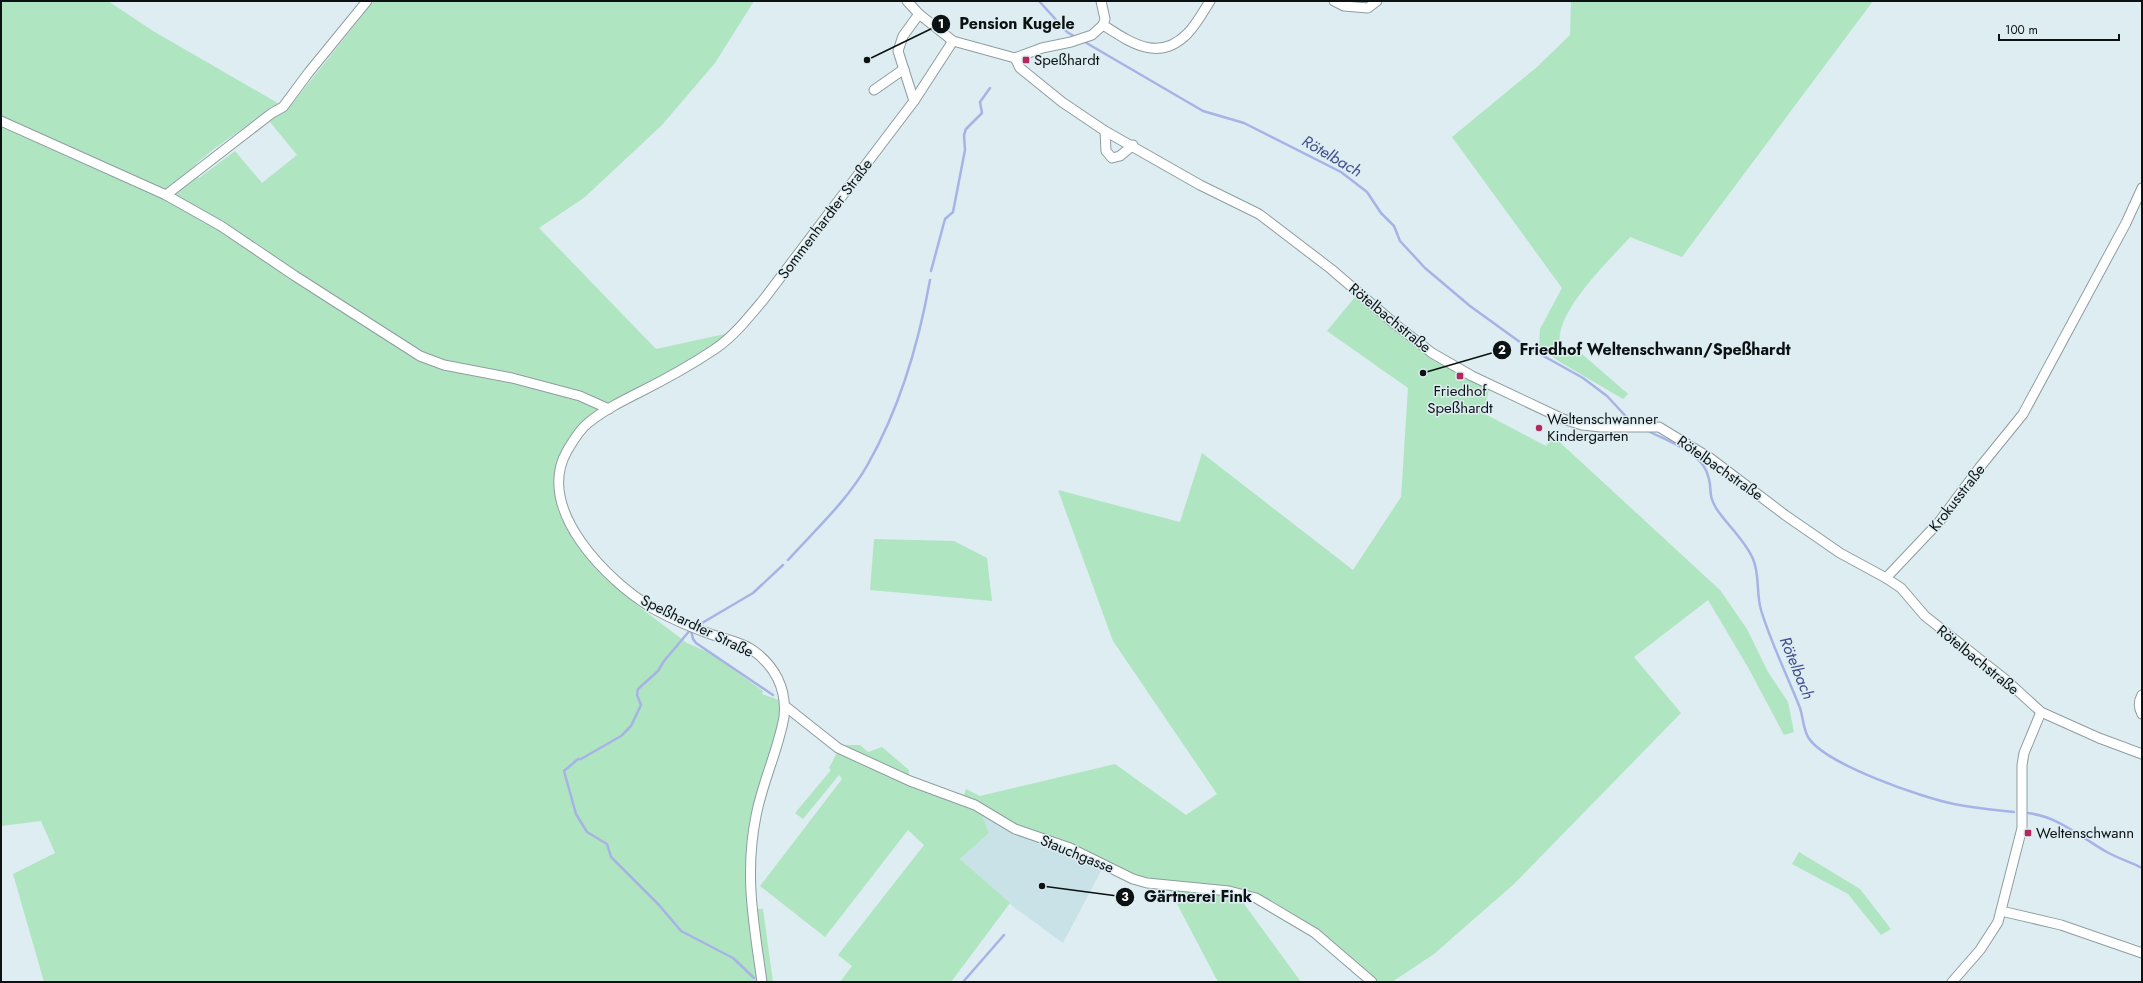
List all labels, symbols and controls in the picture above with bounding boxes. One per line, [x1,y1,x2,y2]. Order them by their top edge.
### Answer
callout: Pension Kugele [931,10,1083,38]
text: Pension Kugele [959,12,1075,35]
text: 1 [938,15,944,33]
scale bar [1999,16,2119,42]
text: 100 m [2005,21,2038,39]
place label: Speßhardt [1034,49,1100,71]
marker: Speßhardt [1021,55,1031,65]
water label: Rötelbach [1298,130,1366,182]
street label: Sommenhardter Straße [772,154,878,284]
street label: Rötelbachstraße [1344,278,1436,358]
callout: Friedhof Weltenschwann/Speßhardt [1492,336,1799,364]
text: Friedhof Weltenschwann/Speßhardt [1519,338,1792,361]
text: 2 [1498,341,1506,359]
marker: Friedhof Speßhardt [1455,371,1465,381]
place label: Friedhof Speßhardt [1427,380,1493,419]
place label: Weltenschwanner Kindergarten [1547,408,1659,447]
marker: Weltenschwanner Kindergarten [1534,423,1544,433]
street label: Rötelbachstraße [1673,430,1768,506]
street label: Krokusstraße [1924,459,1991,536]
street label: Speßhardter Straße [637,589,757,663]
street label: Rötelbachstraße [1932,620,2024,700]
water label: Rötelbach [1774,633,1820,703]
place label: Weltenschwann [2036,822,2134,844]
marker: Weltenschwann [2023,828,2033,838]
street label: Stauchgasse [1037,829,1117,879]
callout: Gärtnerei Fink [1115,883,1260,911]
text: Gärtnerei Fink [1144,885,1253,908]
text: 3 [1121,888,1129,906]

